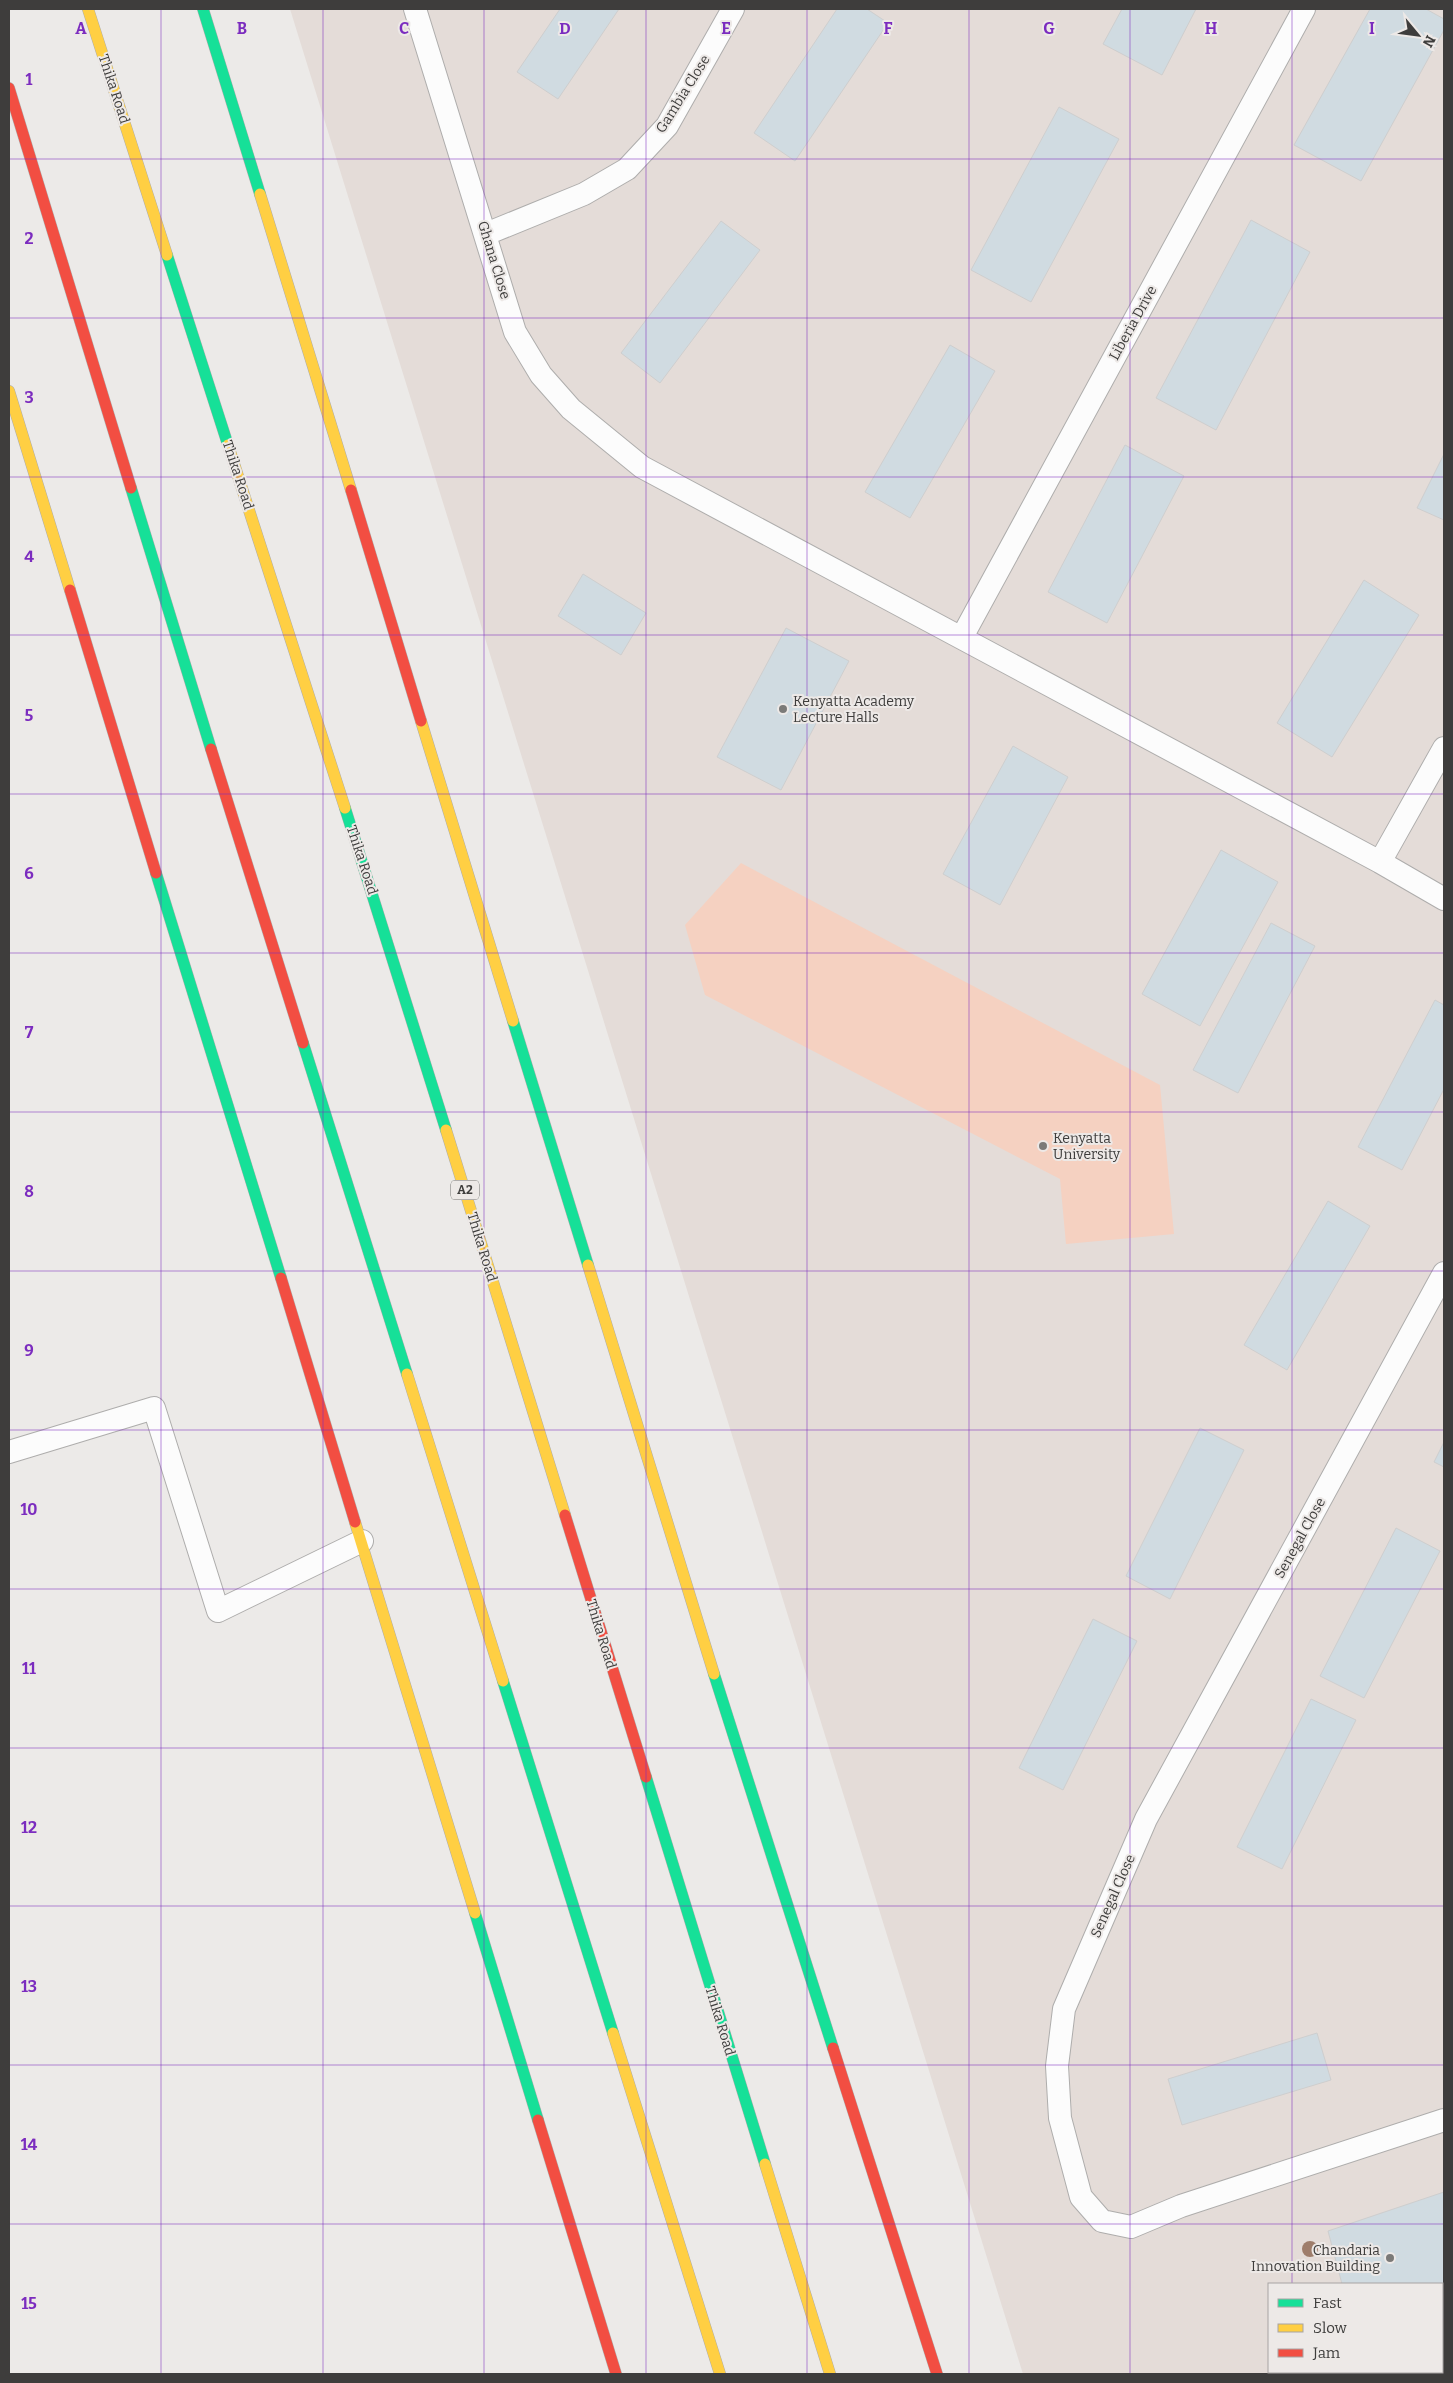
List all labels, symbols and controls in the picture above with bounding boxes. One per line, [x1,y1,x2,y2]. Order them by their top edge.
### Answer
north arrow [1393,10,1443,60]
text: A [75,19,87,38]
text: B [237,19,247,38]
text: C [399,19,409,38]
text: D [559,19,571,38]
text: E [721,19,731,38]
text: F [884,19,893,38]
text: G [1043,19,1055,38]
text: H [1205,19,1218,38]
text: I [1369,19,1375,38]
text: N [1419,32,1439,50]
street label: Thika Road [95,52,133,126]
street label: Gambia Close [652,52,714,136]
text: 1 [26,70,33,89]
street label: Ghana Close [474,219,514,301]
text: 2 [24,229,34,248]
street label: Liberia Drive [1106,283,1160,363]
text: 3 [24,388,34,407]
street label: Thika Road [219,438,257,512]
text: 4 [24,547,34,566]
place label: Kenyatta Academy Lecture Halls [793,693,915,726]
marker: Kenyatta Academy Lecture Halls [777,703,789,715]
text: 5 [25,706,34,725]
street label: Thika Road [343,823,381,897]
text: 6 [24,864,34,883]
text: 7 [25,1023,34,1042]
place label: Kenyatta University [1053,1130,1121,1163]
marker: Kenyatta University [1037,1140,1049,1152]
road number: A2 [451,1180,479,1200]
text: 8 [24,1182,34,1201]
street label: Thika Road [463,1210,501,1284]
text: 9 [24,1341,34,1360]
street label: Senegal Close [1271,1495,1329,1581]
text: 10 [20,1500,38,1519]
street label: Thika Road [582,1597,620,1671]
text: 11 [22,1659,36,1678]
text: 12 [21,1818,37,1837]
street label: Senegal Close [1087,1852,1139,1940]
text: 13 [21,1977,37,1996]
street label: Thika Road [701,1984,739,2058]
text: 14 [21,2135,38,2154]
place label: Chandaria Innovation Building [1251,2242,1380,2275]
marker: Chandaria Innovation Building [1384,2252,1396,2264]
legend [1268,2283,1443,2373]
text: 15 [21,2294,37,2313]
text: Fast [1313,2294,1342,2312]
text: Slow [1313,2319,1348,2337]
text: Jam [1312,2344,1341,2362]

